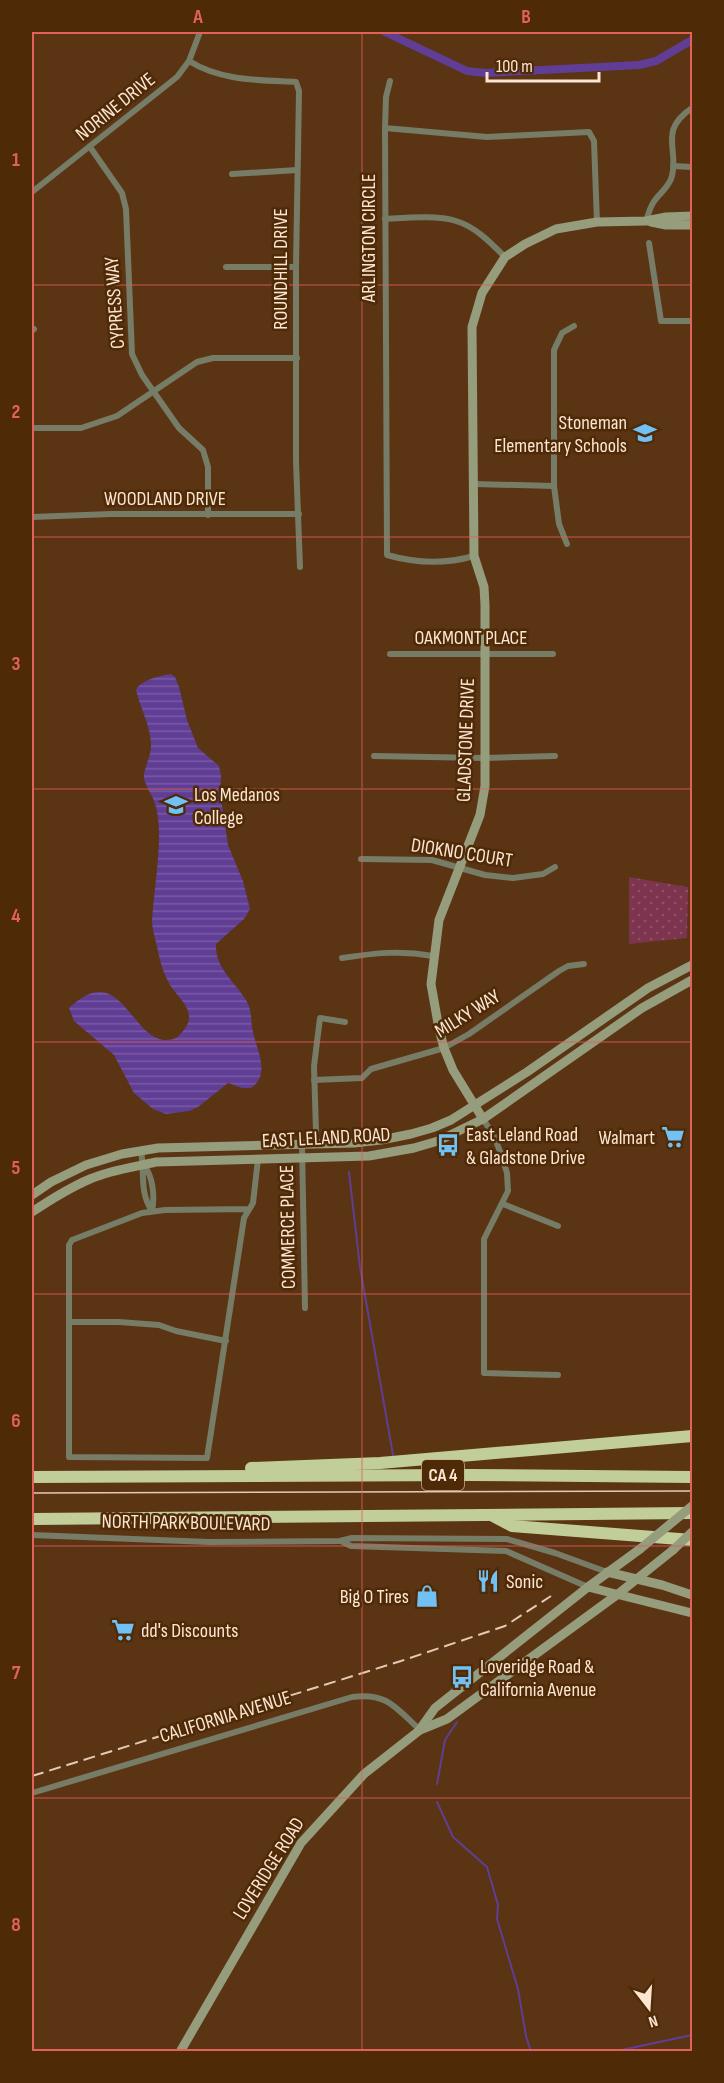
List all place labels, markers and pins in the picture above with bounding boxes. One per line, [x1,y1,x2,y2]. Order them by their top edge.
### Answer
place label: Stoneman Elementary Schools [494,411,627,458]
school or university icon: Stoneman Elementary Schools [632,420,658,446]
place label: Los Medanos College [194,783,280,830]
school or university icon: Los Medanos College [163,792,189,818]
place label: East Leland Road & Gladstone Drive [466,1123,585,1170]
supermarket icon: Walmart [660,1124,686,1150]
place label: Walmart [598,1126,655,1150]
bus stop icon: East Leland Road & Gladstone Drive [435,1132,461,1158]
restaurant icon: Sonic [475,1568,501,1594]
place label: Sonic [506,1570,543,1594]
shop icon: Big O Tires [414,1583,440,1609]
place label: Big O Tires [340,1585,409,1609]
supermarket icon: dd's Discounts [110,1617,136,1643]
place label: dd's Discounts [141,1619,238,1643]
place label: Loveridge Road & California Avenue [480,1655,596,1702]
bus stop icon: Loveridge Road & California Avenue [449,1664,475,1690]

